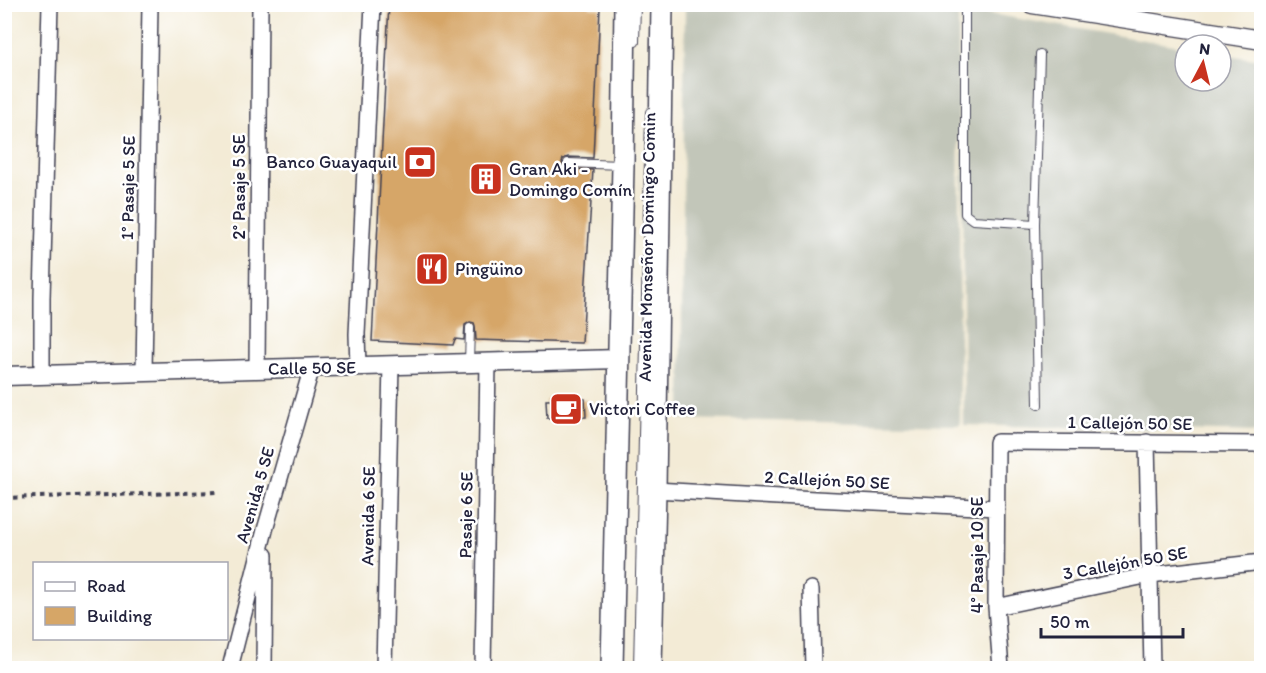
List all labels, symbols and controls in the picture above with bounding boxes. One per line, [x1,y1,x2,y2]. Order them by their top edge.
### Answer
north arrow [1173,33,1233,93]
text: N [1198,39,1211,59]
street label: Avenida Monseñor Domingo Comin [634,112,660,382]
street label: 2° Pasaje 5 SE [228,134,250,240]
street label: 1° Pasaje 5 SE [116,136,140,240]
bank icon: Banco Guayaquil [402,144,438,180]
place label: Banco Guayaquil [266,151,397,173]
place label: Gran Aki - Domingo Comín [509,158,632,201]
building icon: Gran Aki - Domingo Comín [468,161,504,197]
restaurant icon: Pingüino [414,251,450,287]
place label: Pingüino [455,258,523,280]
street label: Calle 50 SE [268,356,356,380]
cafe icon: Victori Coffee [548,391,584,427]
place label: Victori Coffee [589,398,695,420]
street label: 1 Callejón 50 SE [1068,411,1193,435]
street label: Avenida 5 SE [231,444,279,546]
street label: Avenida 6 SE [356,466,380,566]
street label: 2 Callejón 50 SE [764,466,890,494]
street label: Pasaje 6 SE [454,471,478,559]
street label: 4° Pasaje 10 SE [966,497,988,613]
street label: 3 Callejón 50 SE [1061,541,1189,585]
legend [33,562,228,640]
text: Road [87,575,126,597]
scale bar [1041,601,1184,639]
text: Building [87,605,153,627]
text: 50 m [1050,611,1090,633]

